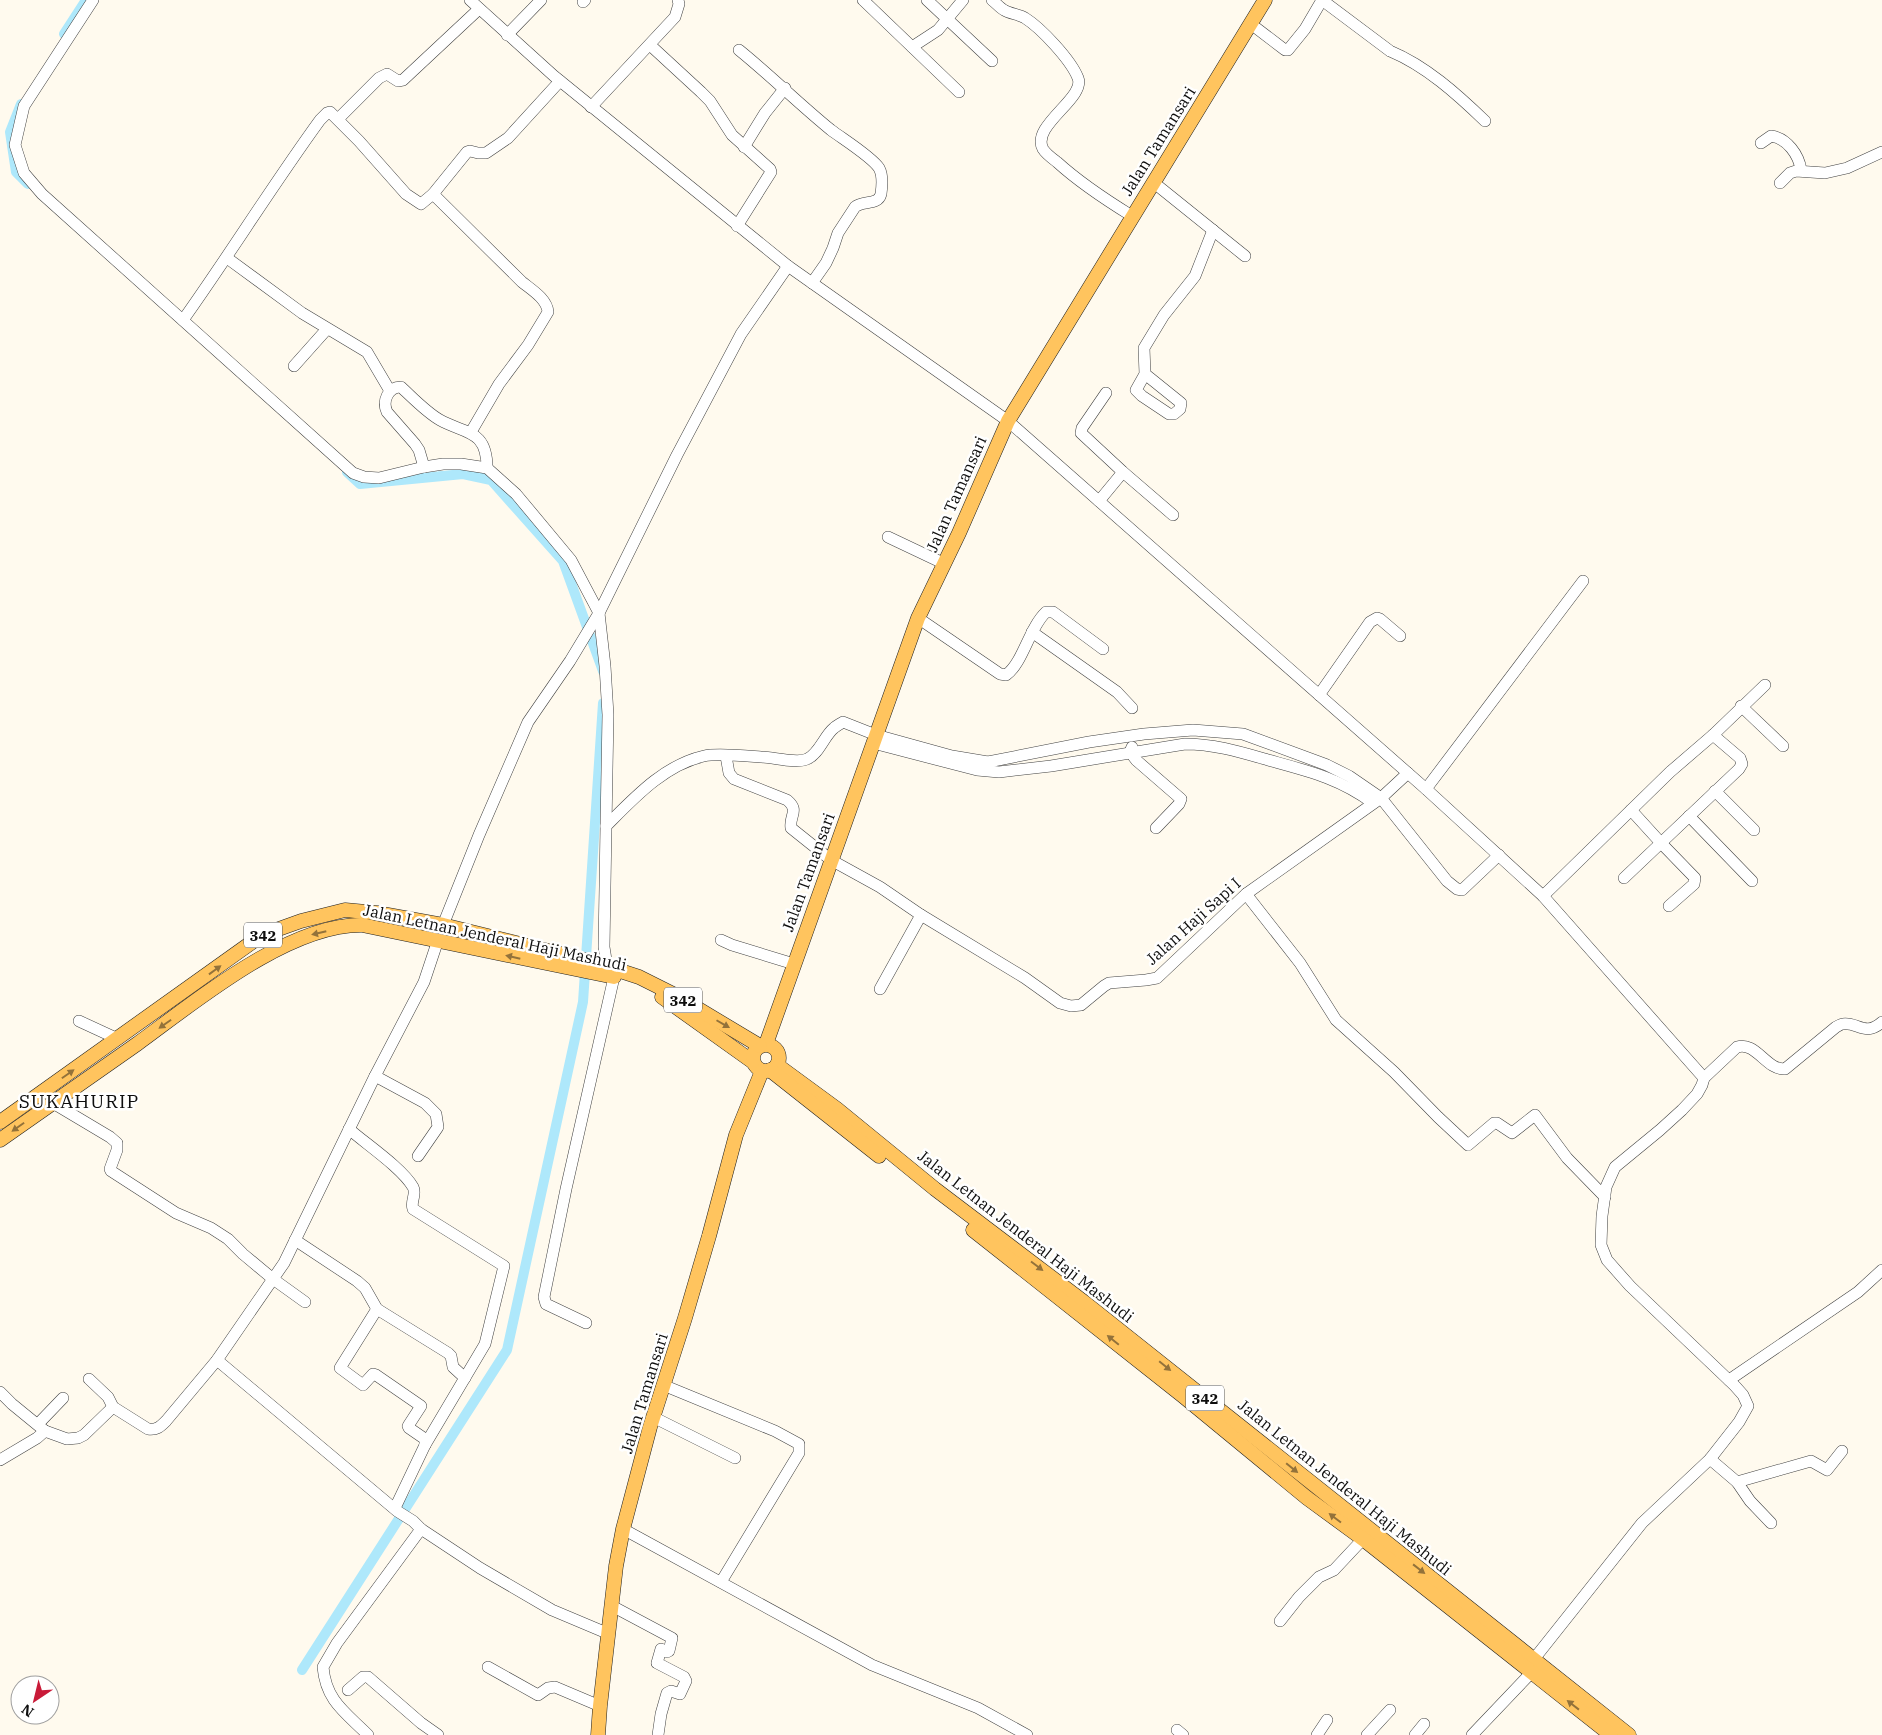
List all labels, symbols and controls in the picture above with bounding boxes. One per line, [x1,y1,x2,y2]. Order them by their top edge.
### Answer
street label: Jalan Tamansari [1116,83,1200,199]
street label: Jalan Tamansari [921,433,991,555]
street label: Jalan Tamansari [777,810,839,934]
street label: Jalan Haji Sapi I [1141,873,1245,969]
street label: Jalan Letnan Jenderal Haji Mashudi [361,899,629,975]
road number: 342 [244,922,282,948]
one-way arrow [311,929,327,937]
one-way arrow [504,952,520,960]
one-way arrow [208,965,222,975]
road number: 342 [664,988,702,1012]
one-way arrow [159,1018,172,1028]
one-way arrow [716,1019,729,1028]
one-way arrow [61,1069,75,1079]
district label: SUKAHURIP [19,1089,139,1113]
one-way arrow [11,1122,25,1132]
street label: Jalan Letnan Jenderal Haji Mashudi [914,1145,1138,1327]
one-way arrow [1030,1261,1044,1271]
street label: Jalan Tamansari [616,1330,672,1456]
one-way arrow [1107,1334,1120,1345]
one-way arrow [1158,1361,1171,1372]
road number: 342 [1186,1386,1224,1410]
street label: Jalan Letnan Jenderal Haji Mashudi [1234,1395,1456,1579]
one-way arrow [1285,1462,1298,1473]
one-way arrow [1328,1513,1342,1523]
one-way arrow [1412,1563,1425,1574]
north arrow [10,1675,60,1725]
text: N [18,1700,37,1721]
one-way arrow [1567,1700,1580,1711]

